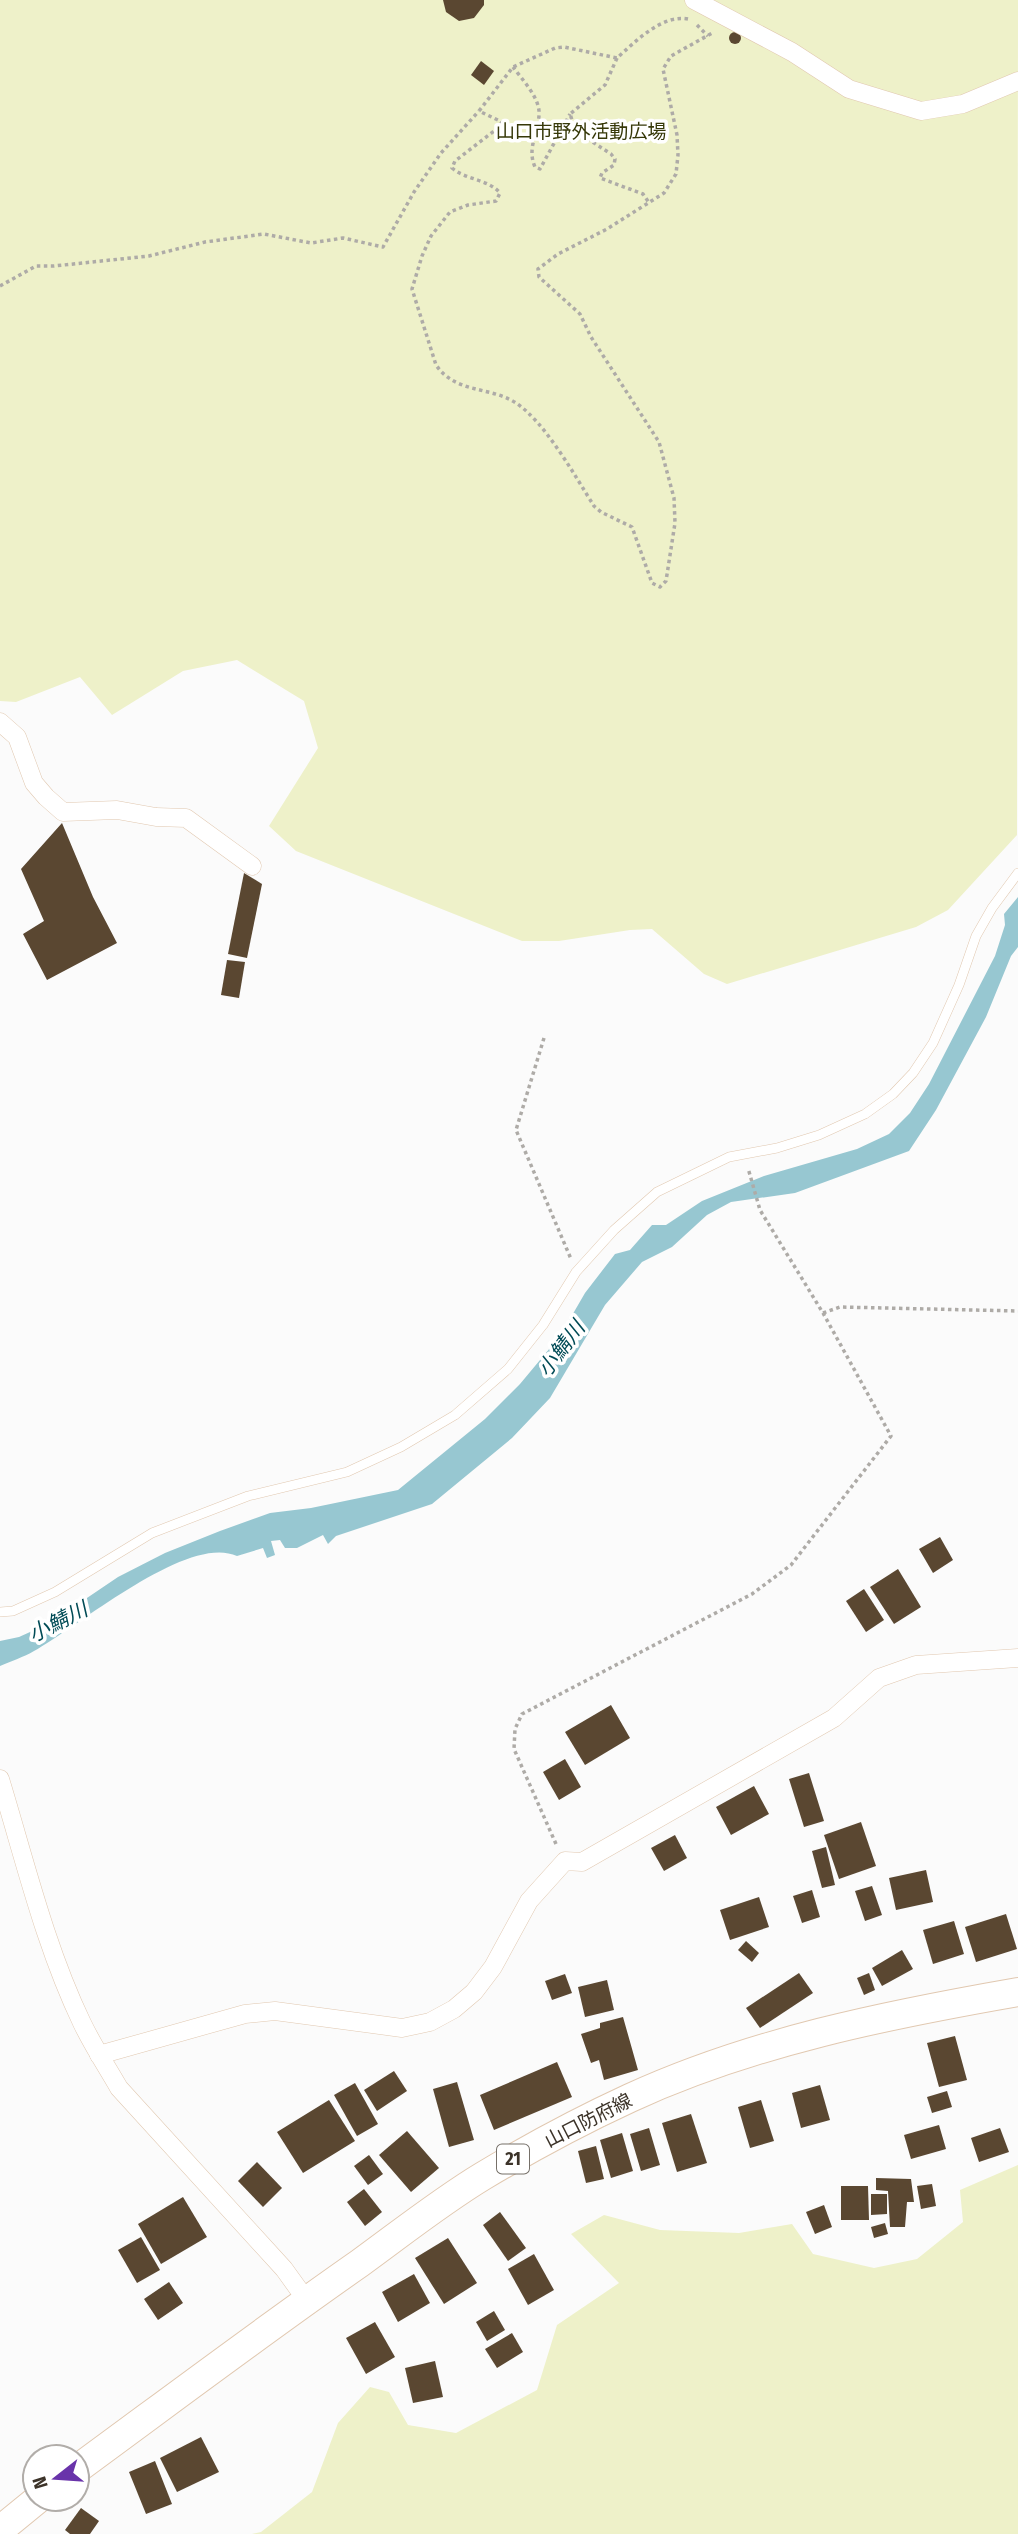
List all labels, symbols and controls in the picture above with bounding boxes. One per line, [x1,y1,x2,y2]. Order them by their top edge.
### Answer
park label: 山口市野外活動広場 [495,120,667,143]
water label: 小鯖川 [532,1314,592,1382]
water label: 小鯖川 [24,1595,94,1648]
street label: 山口防府線 [541,2089,636,2152]
road number: 21 [497,2144,529,2174]
north arrow [21,2443,91,2513]
text: N [28,2474,53,2492]

